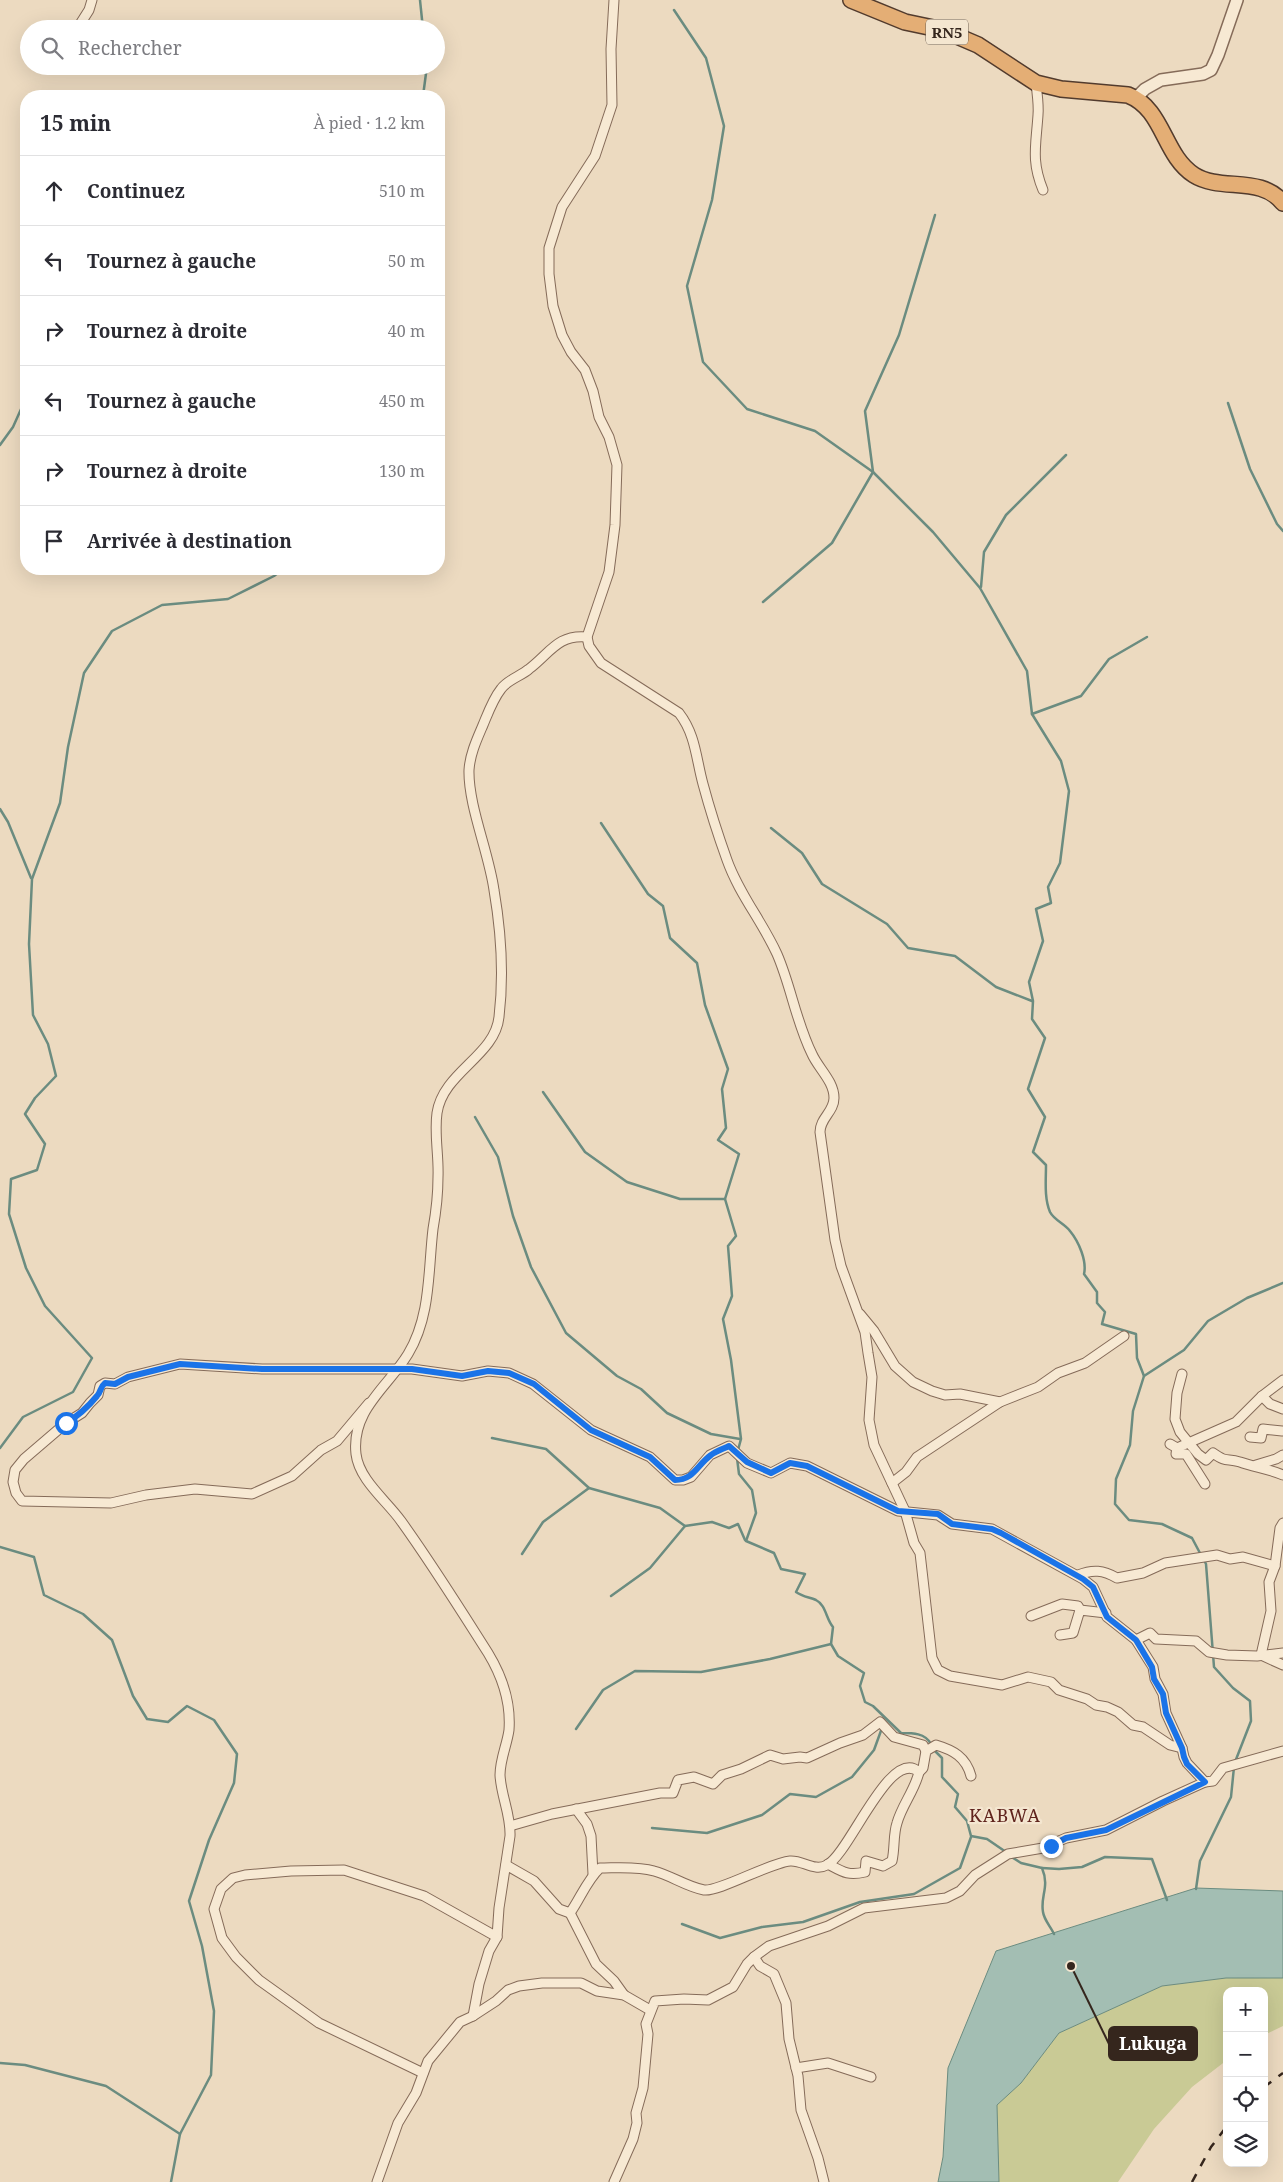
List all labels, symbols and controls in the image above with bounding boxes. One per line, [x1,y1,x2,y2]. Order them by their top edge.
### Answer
search box [20,20,445,75]
road number: RN5 [926,20,968,44]
icon: search [38,34,66,62]
text: Rechercher [78,35,182,61]
text: 15 min [40,109,111,137]
text: À pied · 1.2 km [313,112,425,134]
icon: ahead [40,177,68,205]
text: Continuez [87,178,185,204]
text: 510 m [379,180,425,202]
icon: left [40,247,68,275]
text: Tournez à gauche [87,248,256,274]
text: 50 m [388,250,425,272]
icon: right [40,317,68,345]
text: Tournez à droite [87,318,247,344]
text: 40 m [388,320,425,342]
icon: left [40,387,68,415]
text: Tournez à gauche [87,388,256,414]
text: 450 m [379,390,425,412]
icon: right [40,457,68,485]
text: Tournez à droite [87,458,247,484]
text: 130 m [379,460,425,482]
icon: arrive [40,527,68,555]
text: Arrivée à destination [87,528,292,554]
route start [55,1412,78,1435]
district label: KABWA [969,1803,1041,1827]
route end [1040,1835,1063,1858]
map controls [1223,1987,1268,2167]
button: + [1223,1987,1268,2032]
callout: Lukuga [1109,2027,1197,2060]
text: Lukuga [1119,2031,1187,2055]
button: − [1223,2032,1268,2077]
button: locate [1223,2077,1268,2122]
button: layers [1223,2122,1268,2167]

